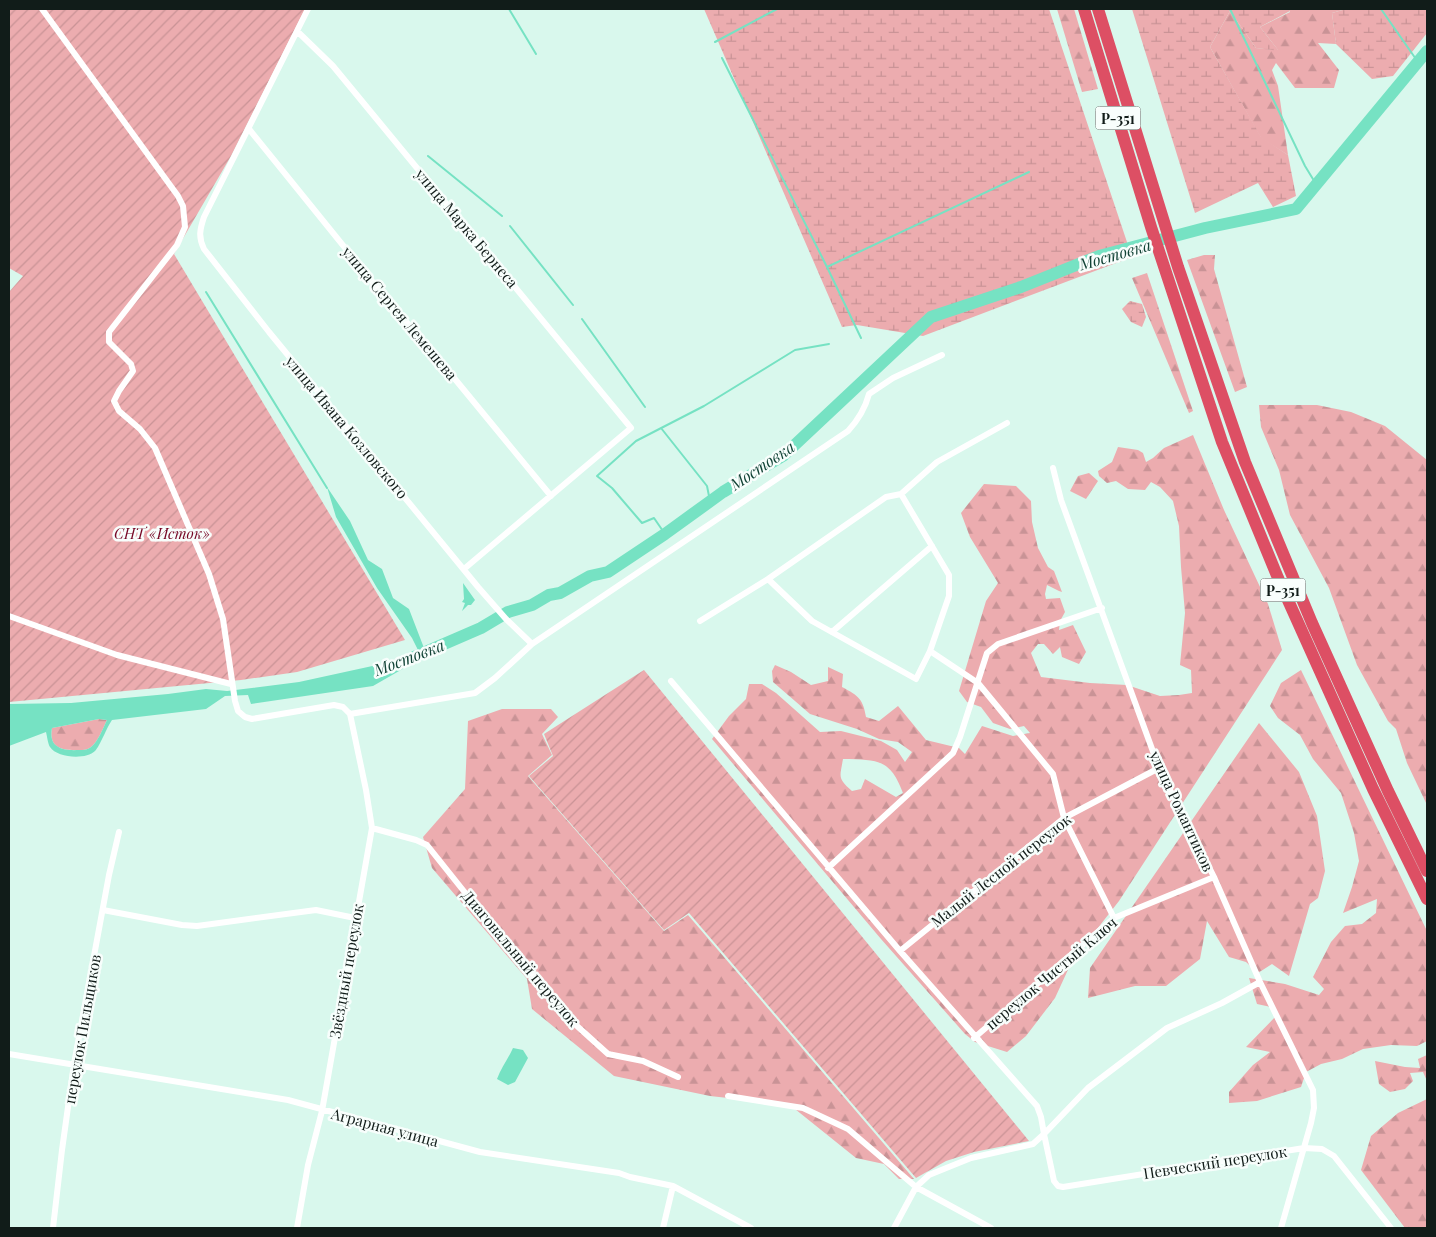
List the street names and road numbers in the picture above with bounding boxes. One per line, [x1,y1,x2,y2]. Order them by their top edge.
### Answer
road number: Р-351 [1096,106,1140,130]
street label: улица Марка Бернеса [410,163,523,292]
street label: улица Сергея Лемешева [337,241,462,385]
street label: улица Ивана Козловского [281,351,413,503]
road number: Р-351 [1260,578,1306,602]
street label: улица Романтиков [1145,747,1219,875]
street label: Малый Лесной переулок [927,809,1076,931]
street label: Диагональный переулок [458,886,584,1031]
street label: Звёздный переулок [324,902,368,1040]
street label: переулок Чистый Ключ [981,912,1121,1034]
street label: переулок Пильщиков [59,953,105,1105]
street label: Аграрная улица [328,1103,441,1151]
street label: Певческий переулок [1142,1141,1289,1183]

